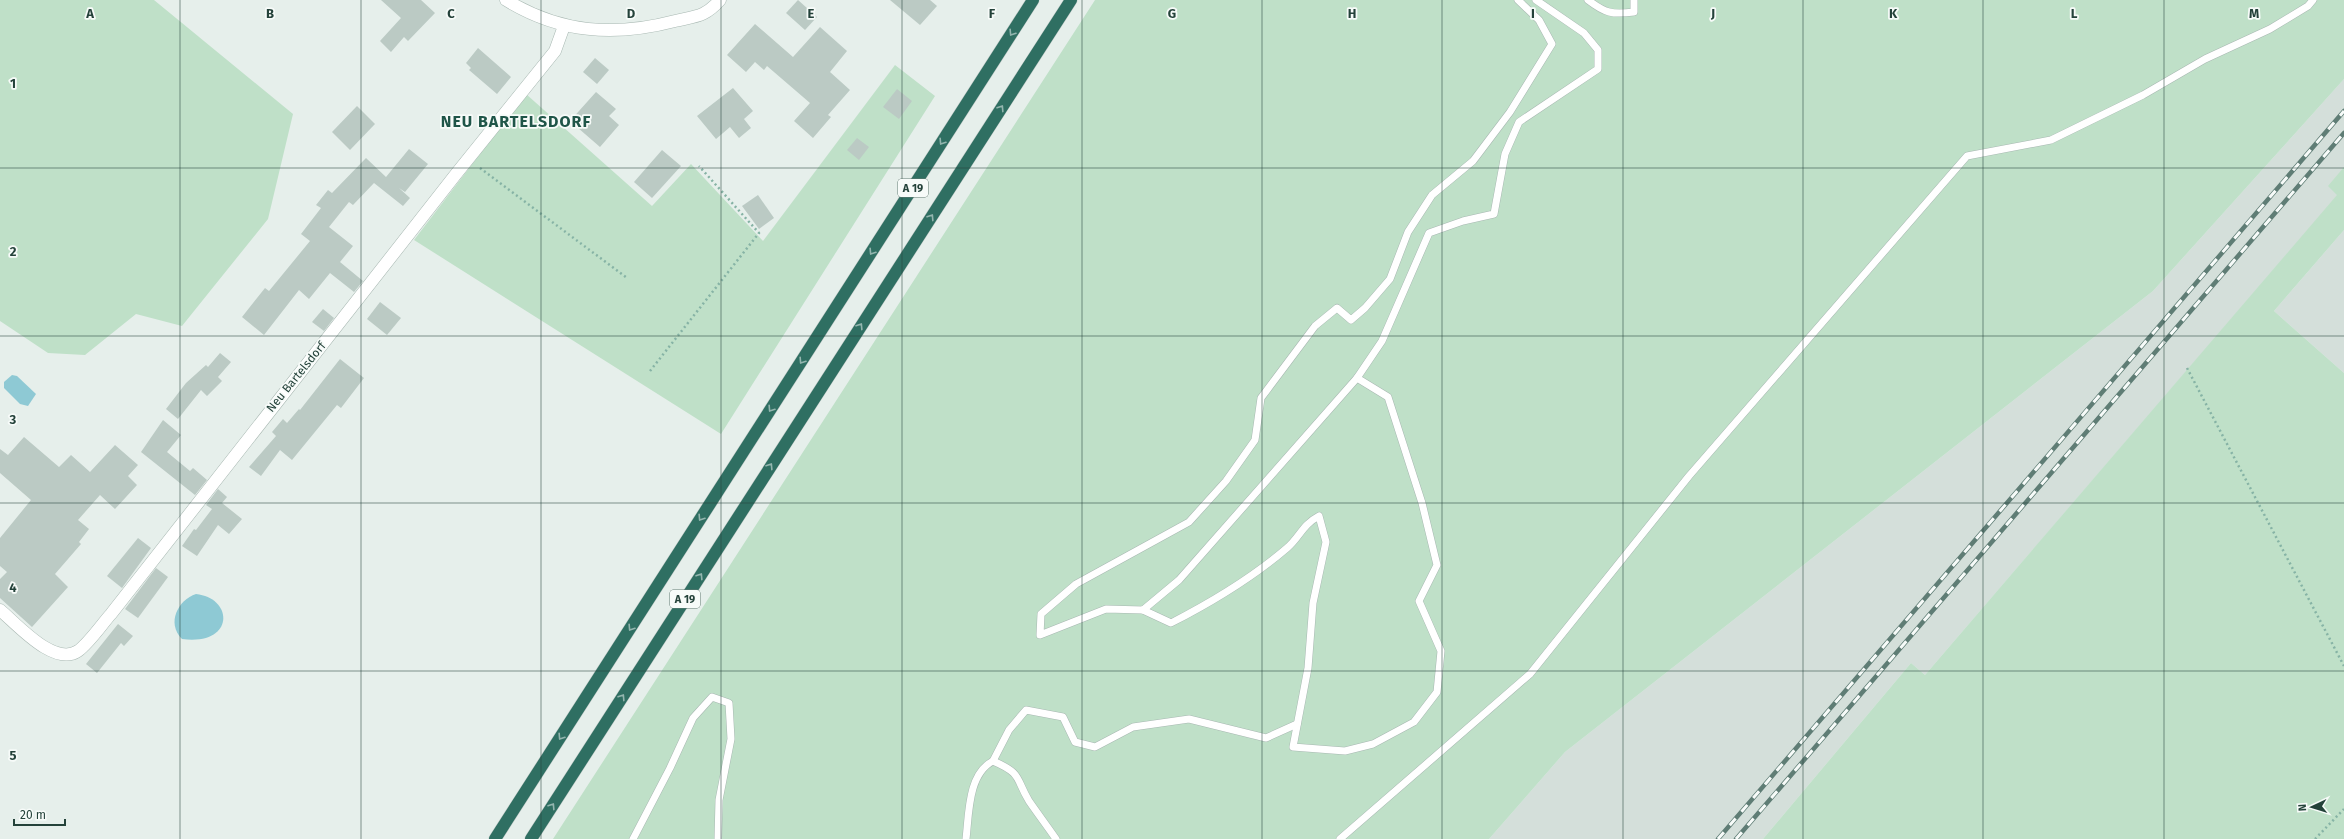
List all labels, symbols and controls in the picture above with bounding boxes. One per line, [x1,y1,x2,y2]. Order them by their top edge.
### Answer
text: A [85,6,94,21]
text: B [266,6,274,21]
text: C [447,6,455,21]
text: D [627,6,636,21]
text: E [808,6,815,21]
text: F [989,6,996,21]
text: G [1168,6,1176,21]
text: H [1348,6,1356,21]
text: I [1531,6,1535,21]
text: J [1710,6,1715,21]
text: K [1889,6,1898,21]
text: L [2071,6,2078,21]
text: M [2249,6,2259,21]
one-way arrow [1010,29,1017,36]
text: 1 [10,76,16,91]
one-way arrow [996,105,1003,112]
district label: NEU BARTELSDORF [441,112,591,131]
one-way arrow [939,138,947,145]
road number: A 19 [898,179,928,197]
one-way arrow [926,214,933,221]
text: 2 [10,244,17,259]
one-way arrow [869,248,877,255]
one-way arrow [855,323,863,330]
street label: Neu Bartelsdorf [263,338,329,415]
one-way arrow [799,357,807,364]
one-way arrow [769,405,776,412]
text: 3 [9,412,17,427]
one-way arrow [765,463,773,470]
one-way arrow [698,514,706,521]
one-way arrow [695,573,702,580]
text: 4 [9,580,17,595]
road number: A 19 [670,590,700,608]
one-way arrow [628,624,636,631]
one-way arrow [618,694,625,701]
one-way arrow [558,733,565,740]
text: 5 [10,748,17,763]
north arrow [2292,787,2332,827]
scale bar [14,801,65,827]
one-way arrow [547,803,555,810]
text: N [2296,804,2309,812]
text: 20 m [20,808,46,822]

